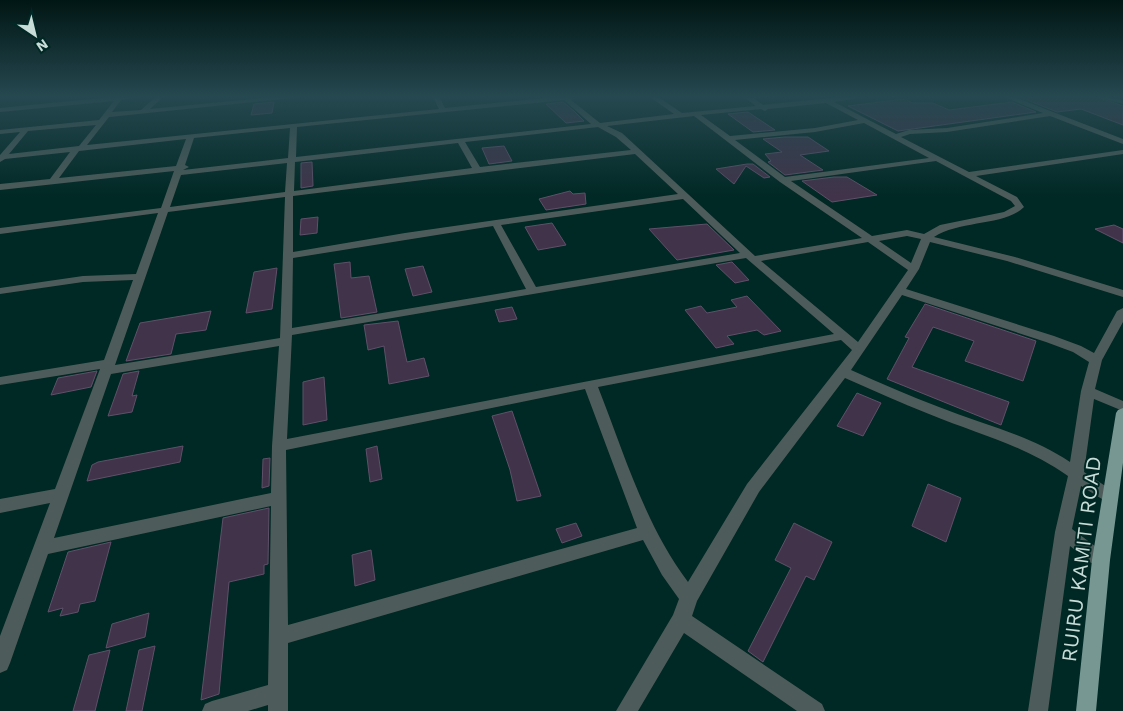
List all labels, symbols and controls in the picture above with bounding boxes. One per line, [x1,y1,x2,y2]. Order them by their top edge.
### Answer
north arrow [10,10,60,60]
text: N [34,36,51,55]
street label: RUIRU KAMITI ROAD [1056,455,1106,663]

